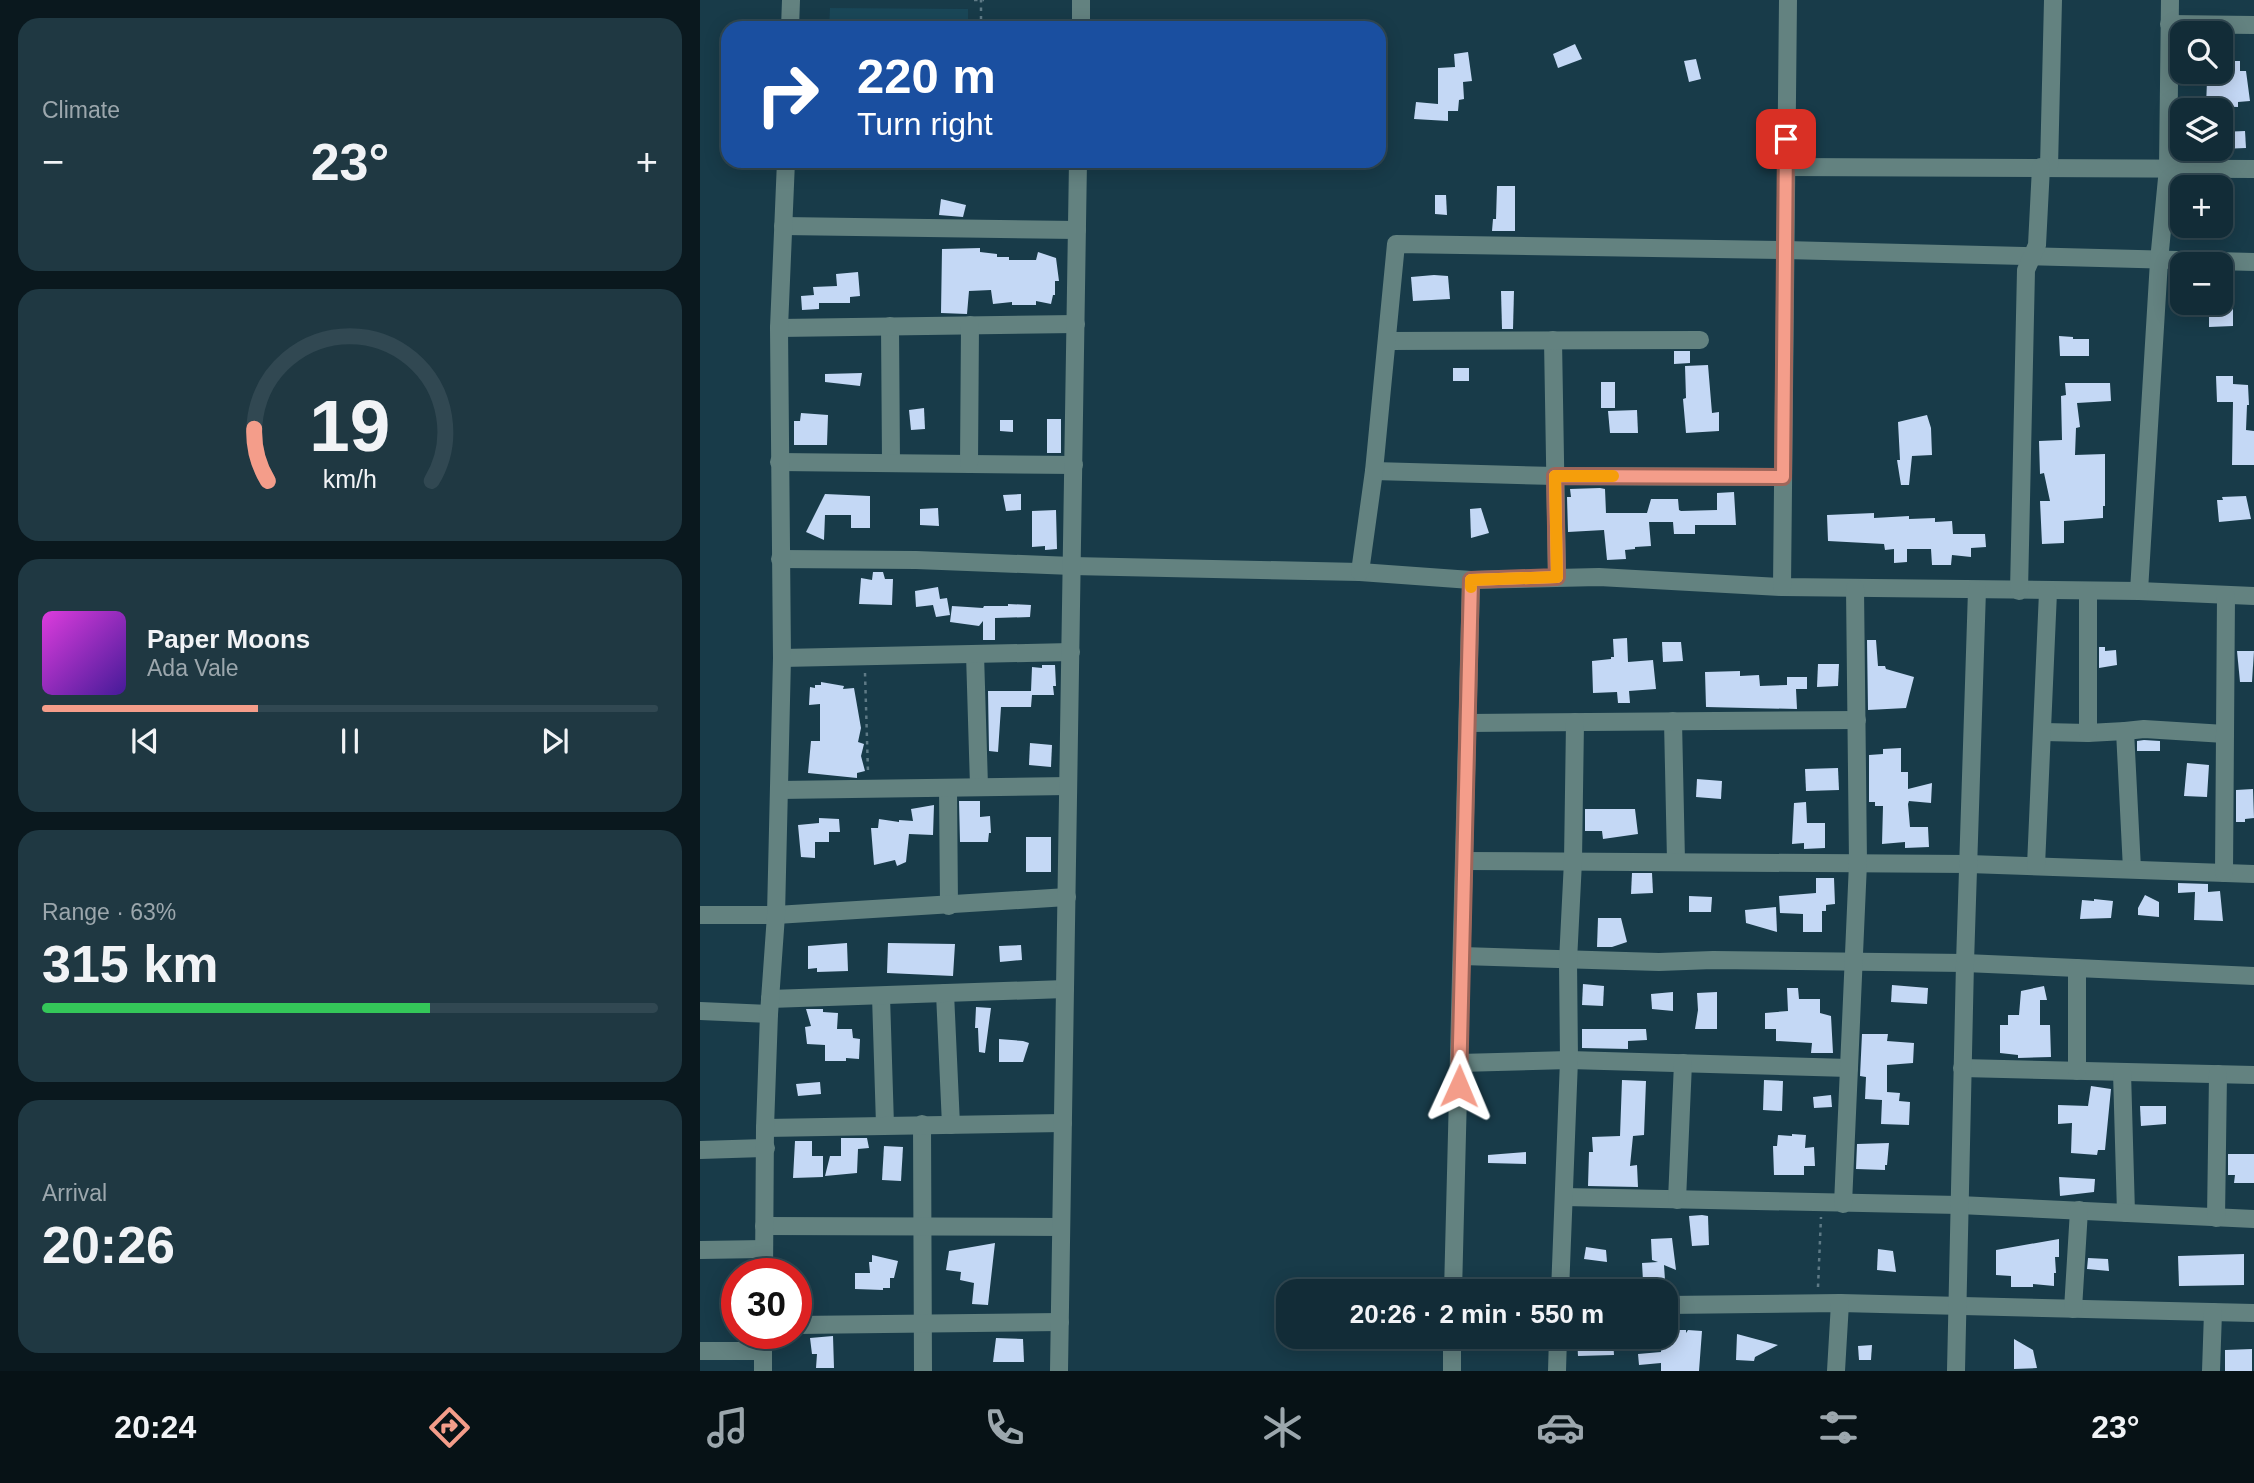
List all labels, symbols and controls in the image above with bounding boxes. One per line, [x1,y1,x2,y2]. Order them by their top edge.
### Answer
map controls [2170,21,2233,315]
button: search [2170,21,2233,84]
icon: right [742,49,833,140]
text: 220 m [857,49,996,103]
text: Climate [42,97,120,123]
button: layers [2170,98,2233,161]
text: Turn right [857,106,993,142]
pin [1756,109,1816,169]
icon: arrive [1767,120,1805,158]
text: 23° [311,133,389,191]
text: − [42,141,64,183]
text: + [636,141,658,183]
button: + [2170,175,2233,238]
button: − [2170,252,2233,315]
text: 19 [310,385,390,466]
text: km/h [323,465,377,493]
text: Paper Moons [147,624,310,654]
text: Ada Vale [147,655,239,681]
icon: previous [126,722,164,760]
icon: pause [331,722,369,760]
icon: next [536,722,574,760]
text: Range · 63% [42,899,176,925]
text: 315 km [42,935,218,993]
position arrow [1422,1049,1496,1123]
text: Arrival [42,1180,107,1206]
text: 20:26 [42,1216,175,1274]
speed limit sign: 30 [721,1258,812,1349]
text: 20:26 · 2 min · 550 m [1350,1299,1604,1329]
icon: directions [425,1403,474,1452]
icon: music [703,1403,752,1452]
icon: phone [980,1403,1029,1452]
icon: climate [1258,1403,1307,1452]
icon: car [1536,1403,1585,1452]
icon: filters [1814,1403,1863,1452]
text: 20:24 [114,1409,196,1445]
text: 23° [2091,1409,2140,1445]

